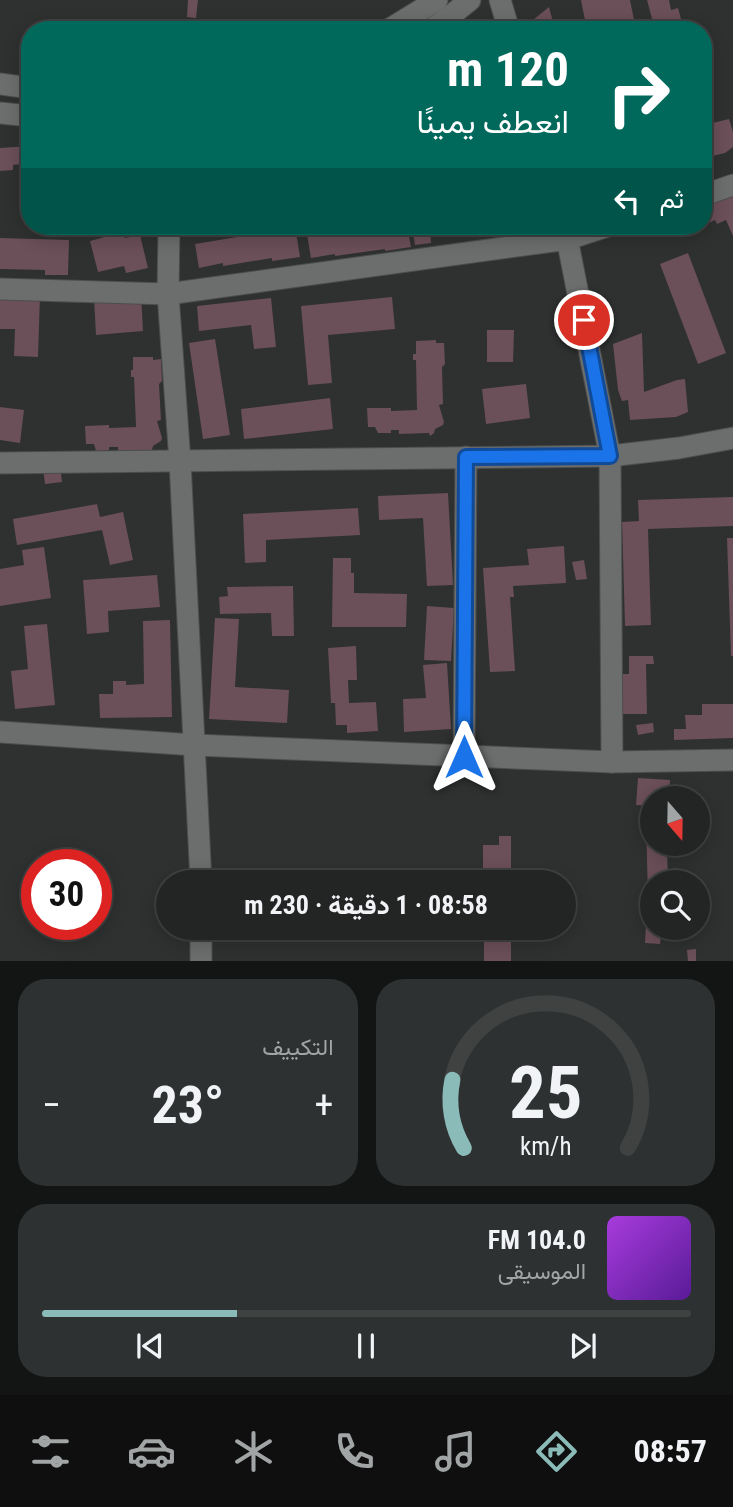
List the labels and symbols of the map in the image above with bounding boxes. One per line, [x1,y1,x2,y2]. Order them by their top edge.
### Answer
pin [554,290,614,350]
position arrow [427,720,501,794]
north arrow [640,786,710,856]
speed limit sign: 30 [21,849,112,940]

